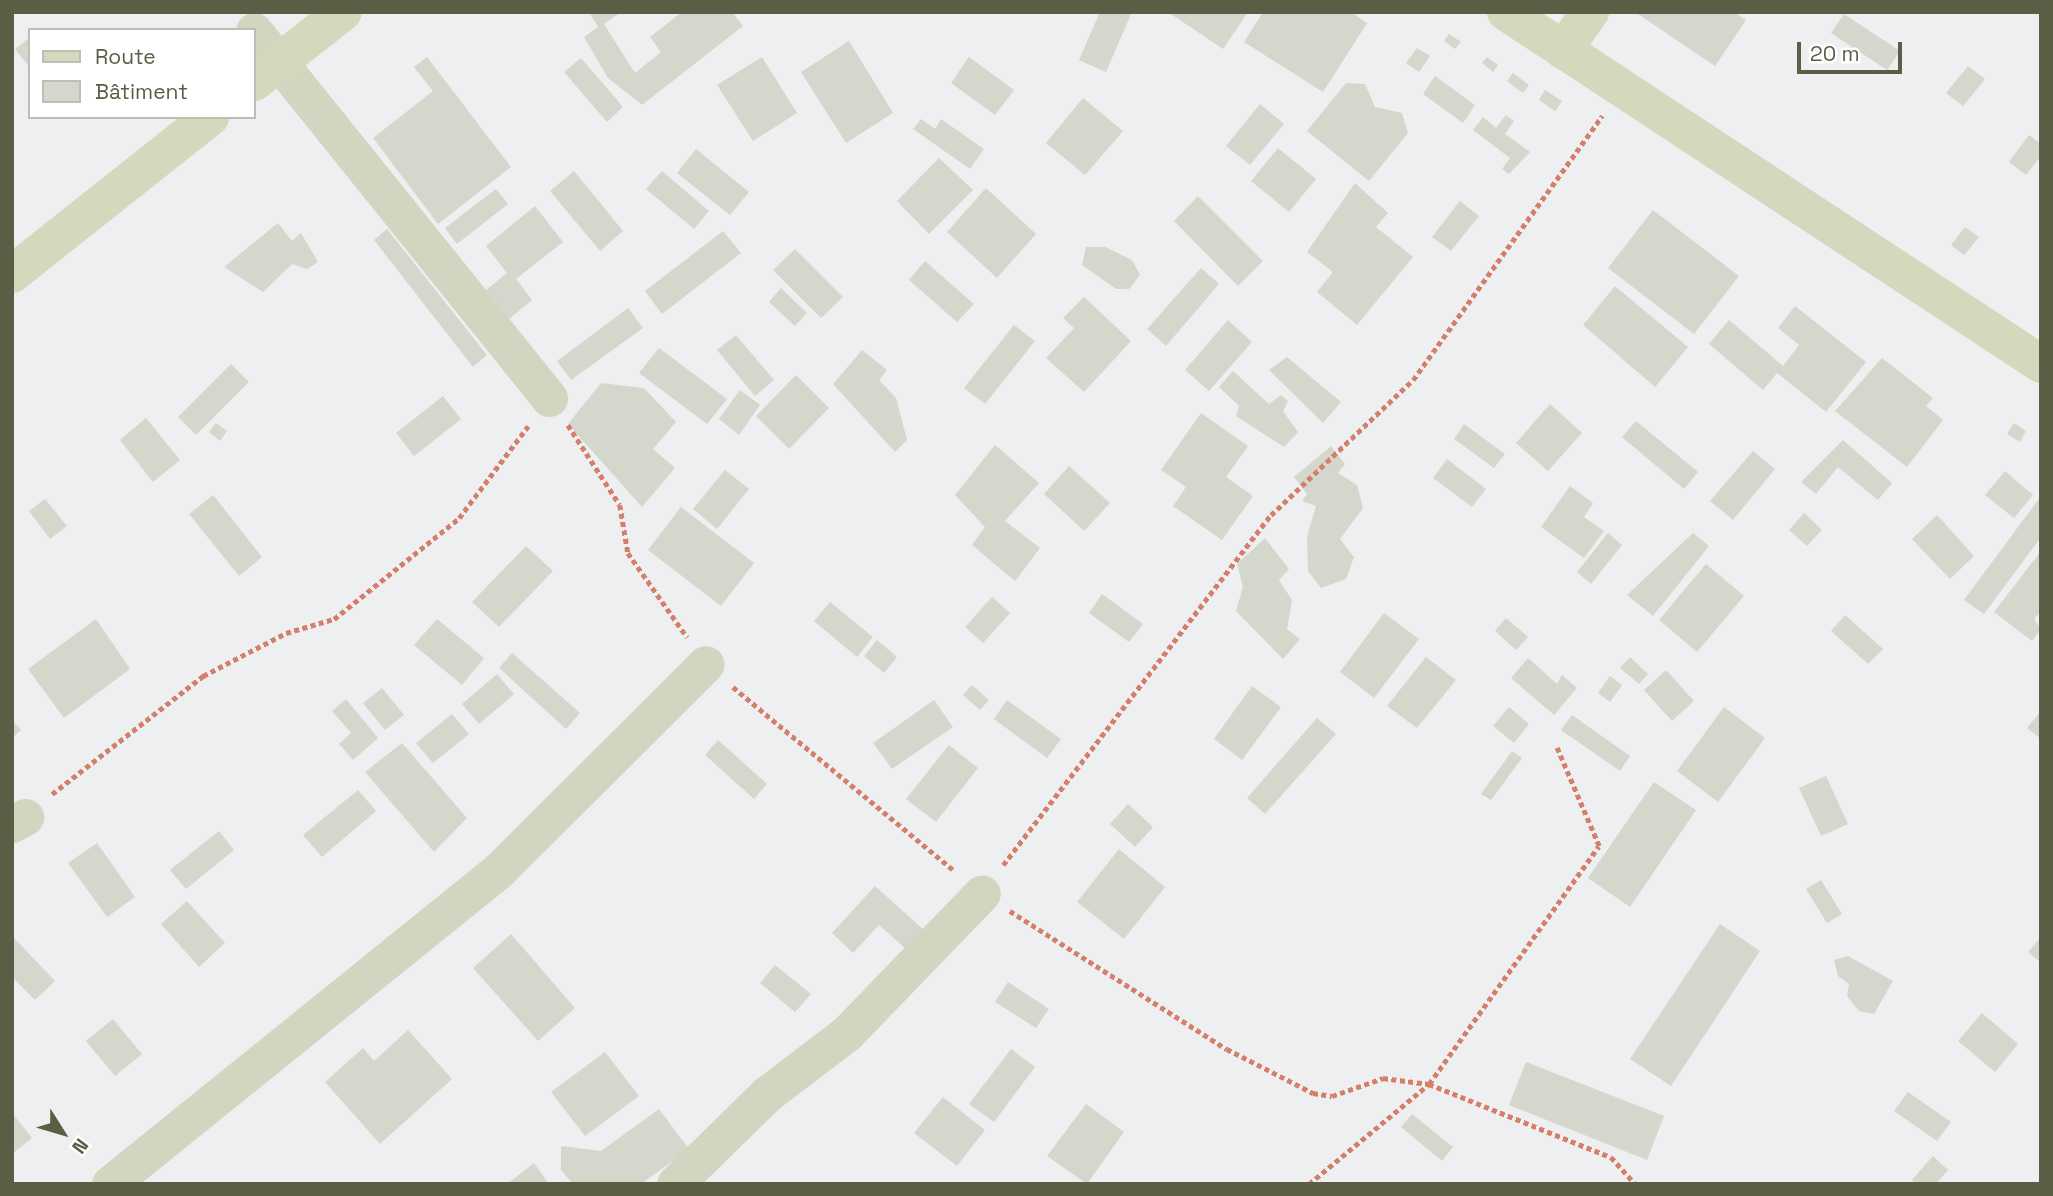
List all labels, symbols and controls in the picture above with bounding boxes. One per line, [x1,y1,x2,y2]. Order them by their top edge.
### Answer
legend [28,28,256,119]
scale bar [1801,28,1906,72]
text: 20 m [1810,40,1860,67]
text: Route [95,43,156,70]
text: Bâtiment [95,78,188,105]
north arrow [28,1098,98,1168]
text: N [66,1133,94,1159]

